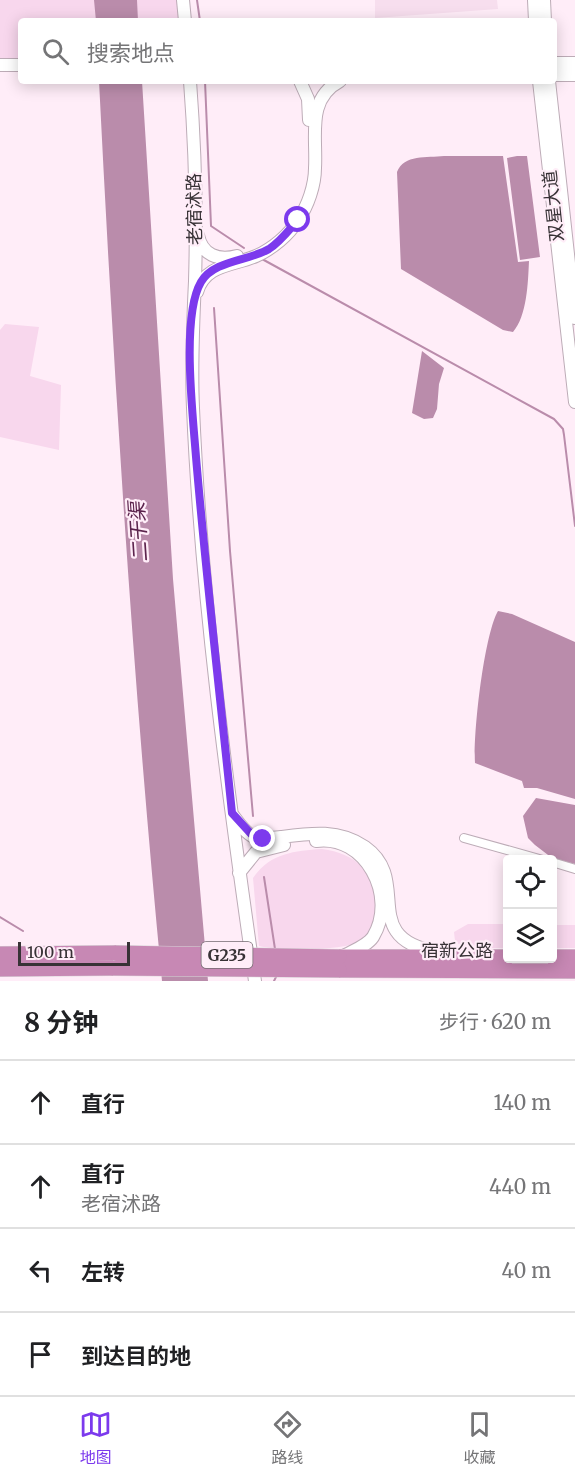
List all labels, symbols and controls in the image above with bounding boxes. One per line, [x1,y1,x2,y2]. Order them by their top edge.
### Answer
search box [18,18,557,84]
icon: search [39,35,72,68]
text: 搜索地点 [87,39,175,67]
street label: 双星大道 [538,169,568,243]
street label: 老宿沭路 [182,173,206,245]
route start [284,206,310,232]
water label: 二干渠 [123,498,153,563]
route end [249,825,275,851]
map controls [503,855,557,963]
button: locate [503,855,557,909]
button: layers [503,909,557,963]
scale bar [18,939,130,966]
street label: 宿新公路 [421,939,493,962]
text: 100 m [27,942,74,962]
road number: G235 [202,942,252,968]
text: 8 分钟 [24,1006,98,1039]
text: 步行 · 620 m [439,1009,551,1034]
icon: ahead [24,1086,57,1119]
text: 直行 [81,1090,125,1118]
text: 140 m [494,1090,551,1115]
text: 直行 [81,1160,125,1188]
icon: ahead [24,1170,57,1203]
text: 440 m [489,1174,551,1199]
text: 老宿沭路 [81,1191,161,1216]
icon: left [24,1254,57,1287]
text: 左转 [81,1258,125,1286]
text: 40 m [501,1258,551,1283]
icon: arrive [24,1338,57,1371]
text: 到达目的地 [81,1342,191,1370]
tab: 地图 [79,1408,112,1468]
tab: 路线 [271,1408,304,1468]
tab: 收藏 [463,1408,496,1468]

